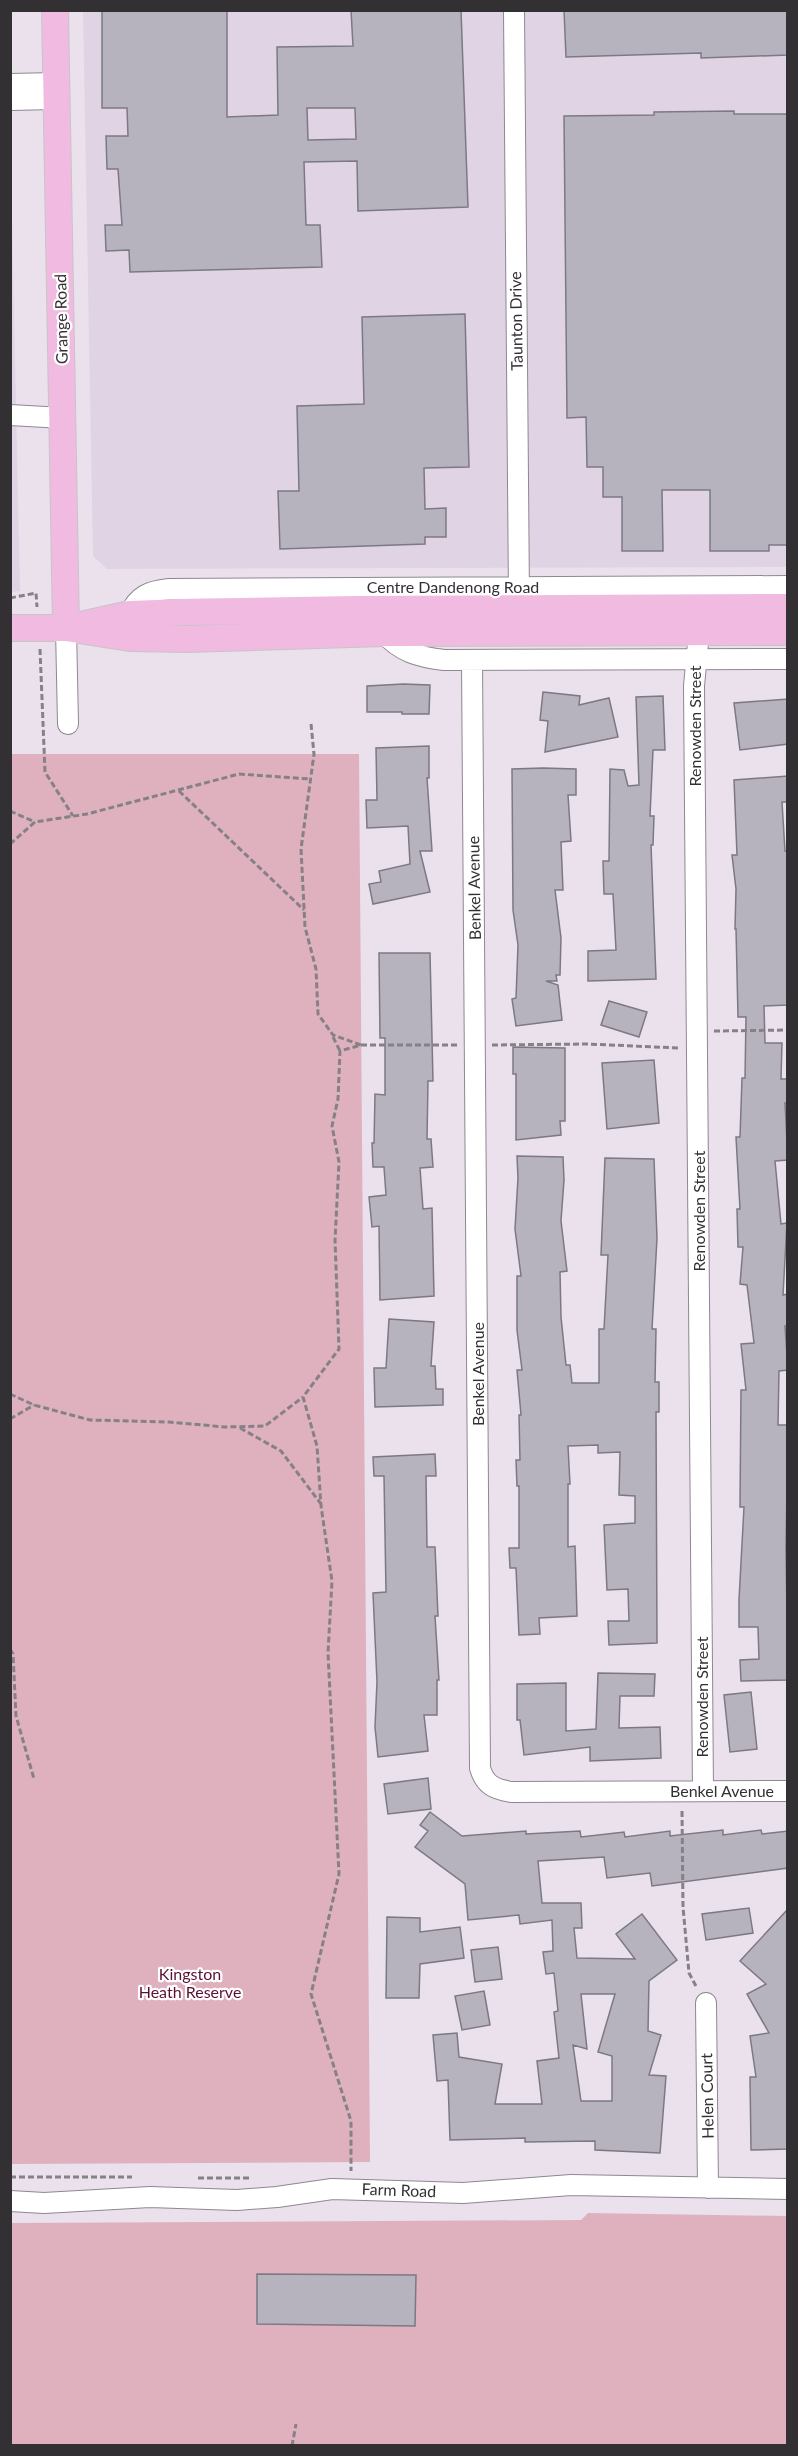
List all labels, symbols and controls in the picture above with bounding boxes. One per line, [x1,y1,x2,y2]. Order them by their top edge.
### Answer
street label: Taunton Drive [505,271,526,371]
street label: Grange Road [50,274,71,364]
street label: Centre Dandenong Road [367,577,539,596]
street label: Renowden Street [685,665,704,786]
street label: Benkel Avenue [463,836,484,940]
street label: Renowden Street [689,1150,708,1271]
street label: Benkel Avenue [468,1322,487,1426]
street label: Renowden Street [692,1636,711,1757]
street label: Benkel Avenue [670,1781,774,1800]
park label: Kingston Heath Reserve [139,1964,241,2001]
street label: Helen Court [696,2053,717,2139]
street label: Farm Road [361,2179,437,2200]

